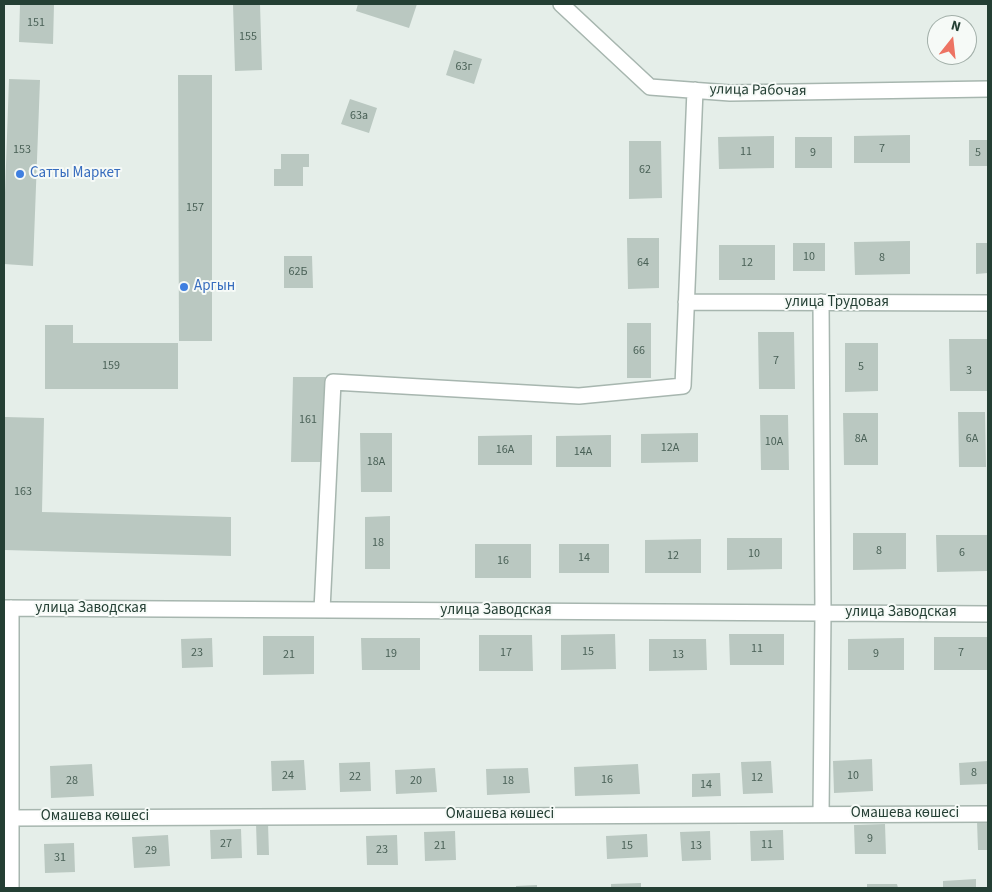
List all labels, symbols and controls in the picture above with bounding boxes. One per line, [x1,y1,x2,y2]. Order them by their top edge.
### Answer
north arrow [927,15,977,65]
house number: 151 [27,16,45,30]
text: N [949,16,963,37]
house number: 155 [239,30,257,44]
house number: 63г [456,60,472,74]
street label: улица Рабочая [709,81,807,101]
house number: 63а [350,109,368,123]
house number: 7 [879,142,885,156]
house number: 153 [13,143,31,157]
house number: 11 [740,145,752,159]
house number: 9 [810,146,816,160]
house number: 5 [975,146,981,160]
house number: 62 [639,163,651,177]
place label: Сатты Маркет [30,165,121,183]
marker: Сатты Маркет [14,168,26,180]
house number: 157 [186,201,204,215]
house number: 10 [803,250,815,264]
house number: 8 [879,251,885,265]
house number: 64 [637,256,649,270]
house number: 12 [741,256,753,270]
house number: 62Б [289,265,307,279]
place label: Аргын [194,278,235,296]
marker: Аргын [178,281,190,293]
street label: улица Трудовая [785,294,889,312]
house number: 66 [633,344,645,358]
house number: 7 [773,354,779,368]
house number: 159 [102,359,120,373]
house number: 5 [858,360,864,374]
house number: 3 [966,364,972,378]
house number: 161 [299,413,317,427]
house number: 8А [855,432,867,446]
house number: 6А [966,432,978,446]
house number: 10А [765,435,783,449]
house number: 12А [661,441,679,455]
house number: 16А [496,443,514,457]
house number: 14А [574,445,592,459]
house number: 18А [367,455,385,469]
house number: 163 [14,485,32,499]
house number: 18 [372,536,384,550]
house number: 8 [876,544,882,558]
house number: 6 [959,546,965,560]
house number: 10 [748,547,760,561]
house number: 12 [667,549,679,563]
house number: 14 [578,551,590,565]
house number: 16 [497,554,509,568]
street label: улица Заводская [35,600,147,618]
street label: улица Заводская [440,602,552,620]
street label: улица Заводская [845,604,957,622]
house number: 11 [751,642,763,656]
house number: 15 [582,645,594,659]
house number: 23 [191,646,203,660]
house number: 17 [500,646,512,660]
house number: 7 [958,646,964,660]
house number: 19 [385,647,397,661]
house number: 9 [873,647,879,661]
house number: 21 [283,648,295,662]
house number: 13 [672,648,684,662]
house number: 8 [971,766,977,780]
house number: 24 [282,769,294,783]
house number: 10 [847,769,859,783]
house number: 22 [349,770,361,784]
house number: 12 [751,771,763,785]
house number: 16 [601,773,613,787]
house number: 28 [66,774,78,788]
house number: 20 [410,774,422,788]
house number: 18 [502,774,514,788]
house number: 14 [700,778,712,792]
street label: Омашева көшесі [851,805,959,823]
street label: Омашева көшесі [446,806,554,824]
street label: Омашева көшесі [41,808,149,826]
house number: 9 [867,832,873,846]
house number: 27 [220,837,232,851]
house number: 11 [761,838,773,852]
house number: 21 [434,839,446,853]
house number: 15 [621,839,633,853]
house number: 13 [690,839,702,853]
house number: 23 [376,843,388,857]
house number: 29 [145,844,157,858]
house number: 31 [54,851,66,865]

